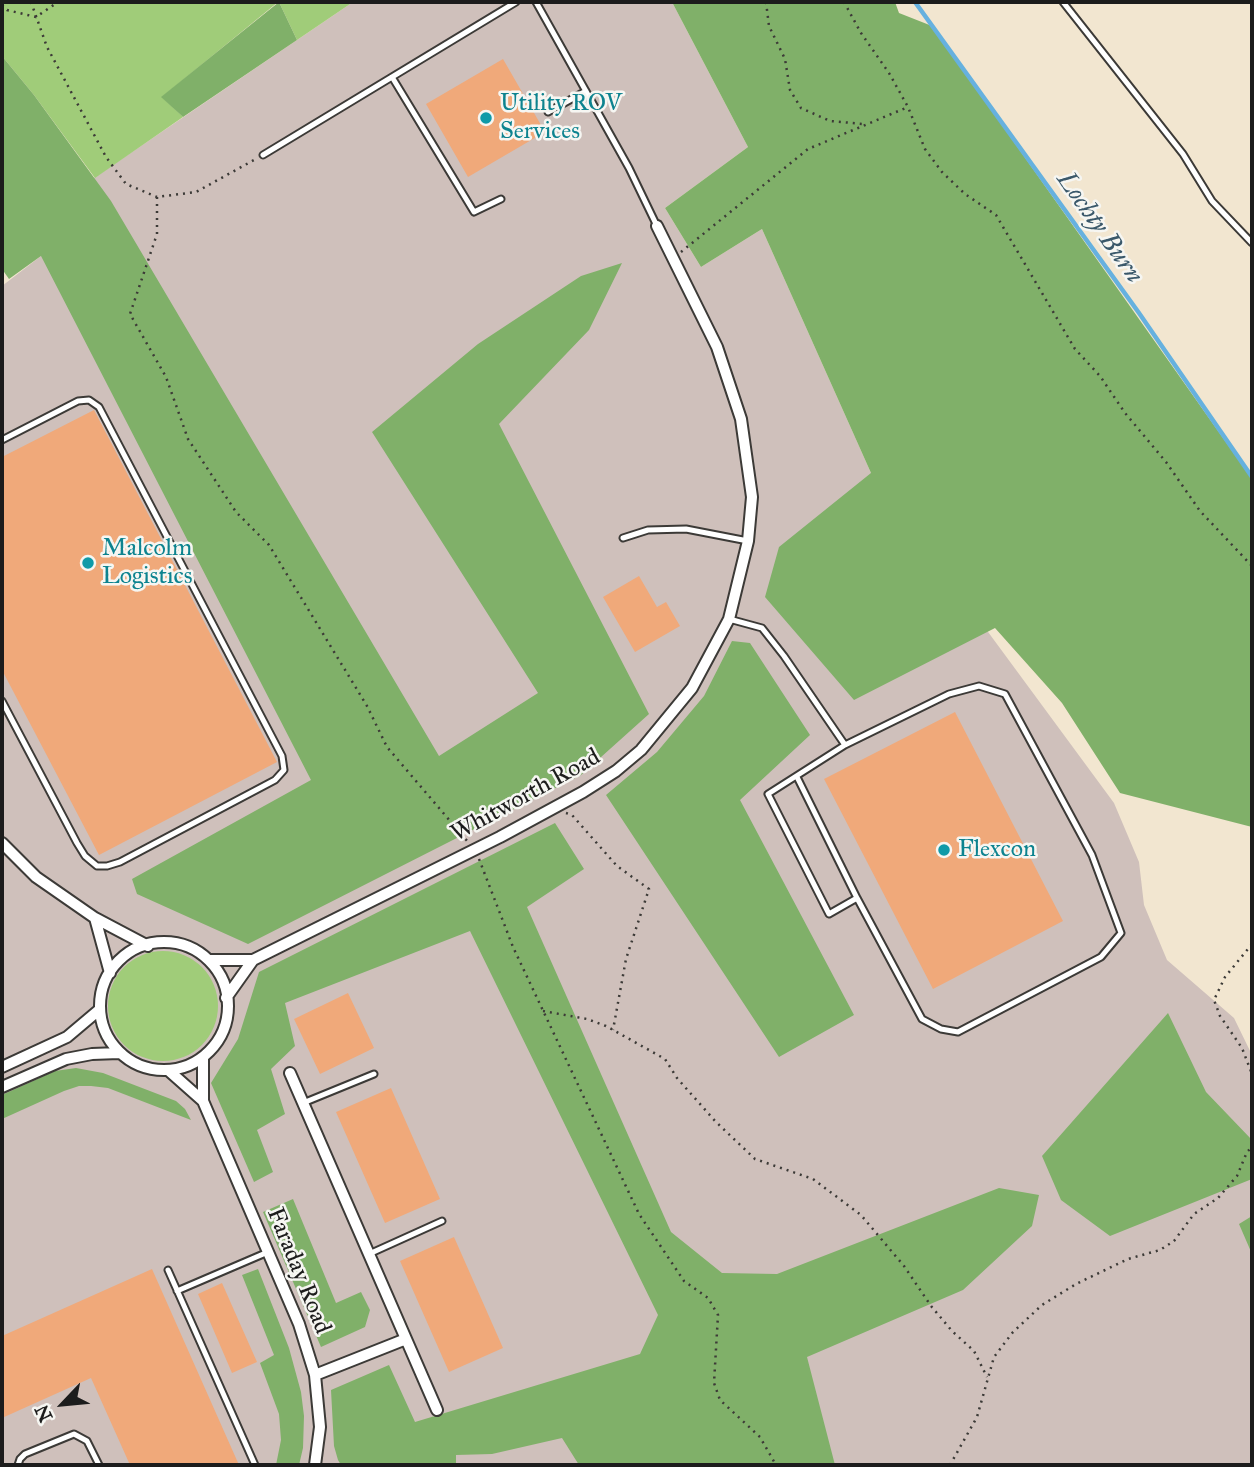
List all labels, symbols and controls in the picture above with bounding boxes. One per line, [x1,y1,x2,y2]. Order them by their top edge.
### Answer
place label: Utility ROV Services [500,90,622,146]
marker: Utility ROV Services [478,110,494,126]
water label: Lochty Burn [1049,166,1149,290]
place label: Malcolm Logistics [102,535,192,591]
marker: Malcolm Logistics [80,555,96,571]
street label: Whitworth Road [446,743,606,849]
place label: Flexcon [958,836,1036,864]
marker: Flexcon [936,842,952,858]
street label: Faraday Road [260,1204,336,1338]
north arrow [28,1369,98,1439]
text: N [30,1401,58,1426]

